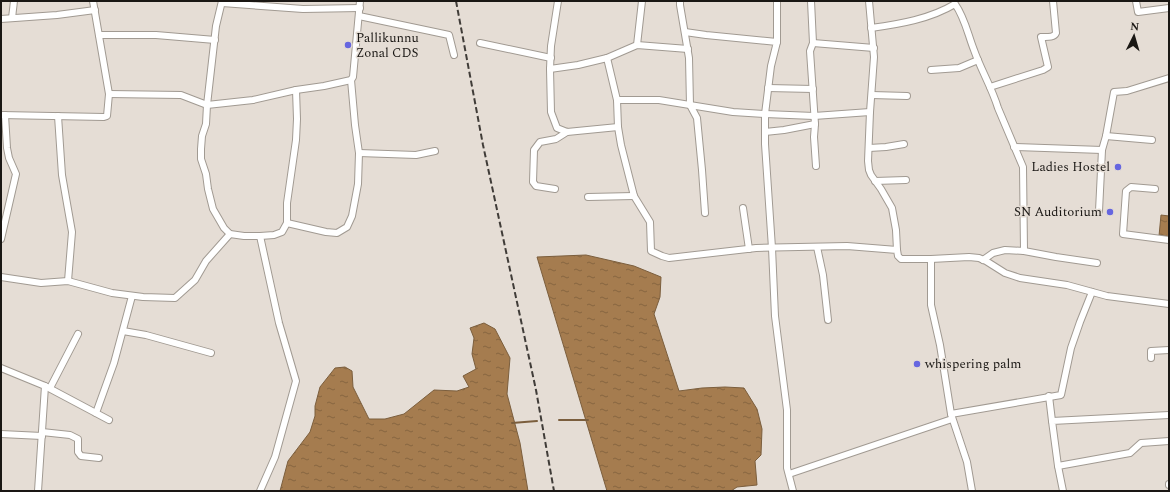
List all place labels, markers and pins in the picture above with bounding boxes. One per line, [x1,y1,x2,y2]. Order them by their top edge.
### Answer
place label: Pallikunnu Zonal CDS [356,28,419,63]
marker: Pallikunnu Zonal CDS [343,40,353,50]
place label: Ladies Hostel [1031,157,1110,177]
marker: Ladies Hostel [1113,162,1123,172]
place label: SN Auditorium [1014,202,1102,222]
marker: SN Auditorium [1105,207,1115,217]
place label: whispering palm [924,354,1022,374]
marker: whispering palm [912,359,922,369]

